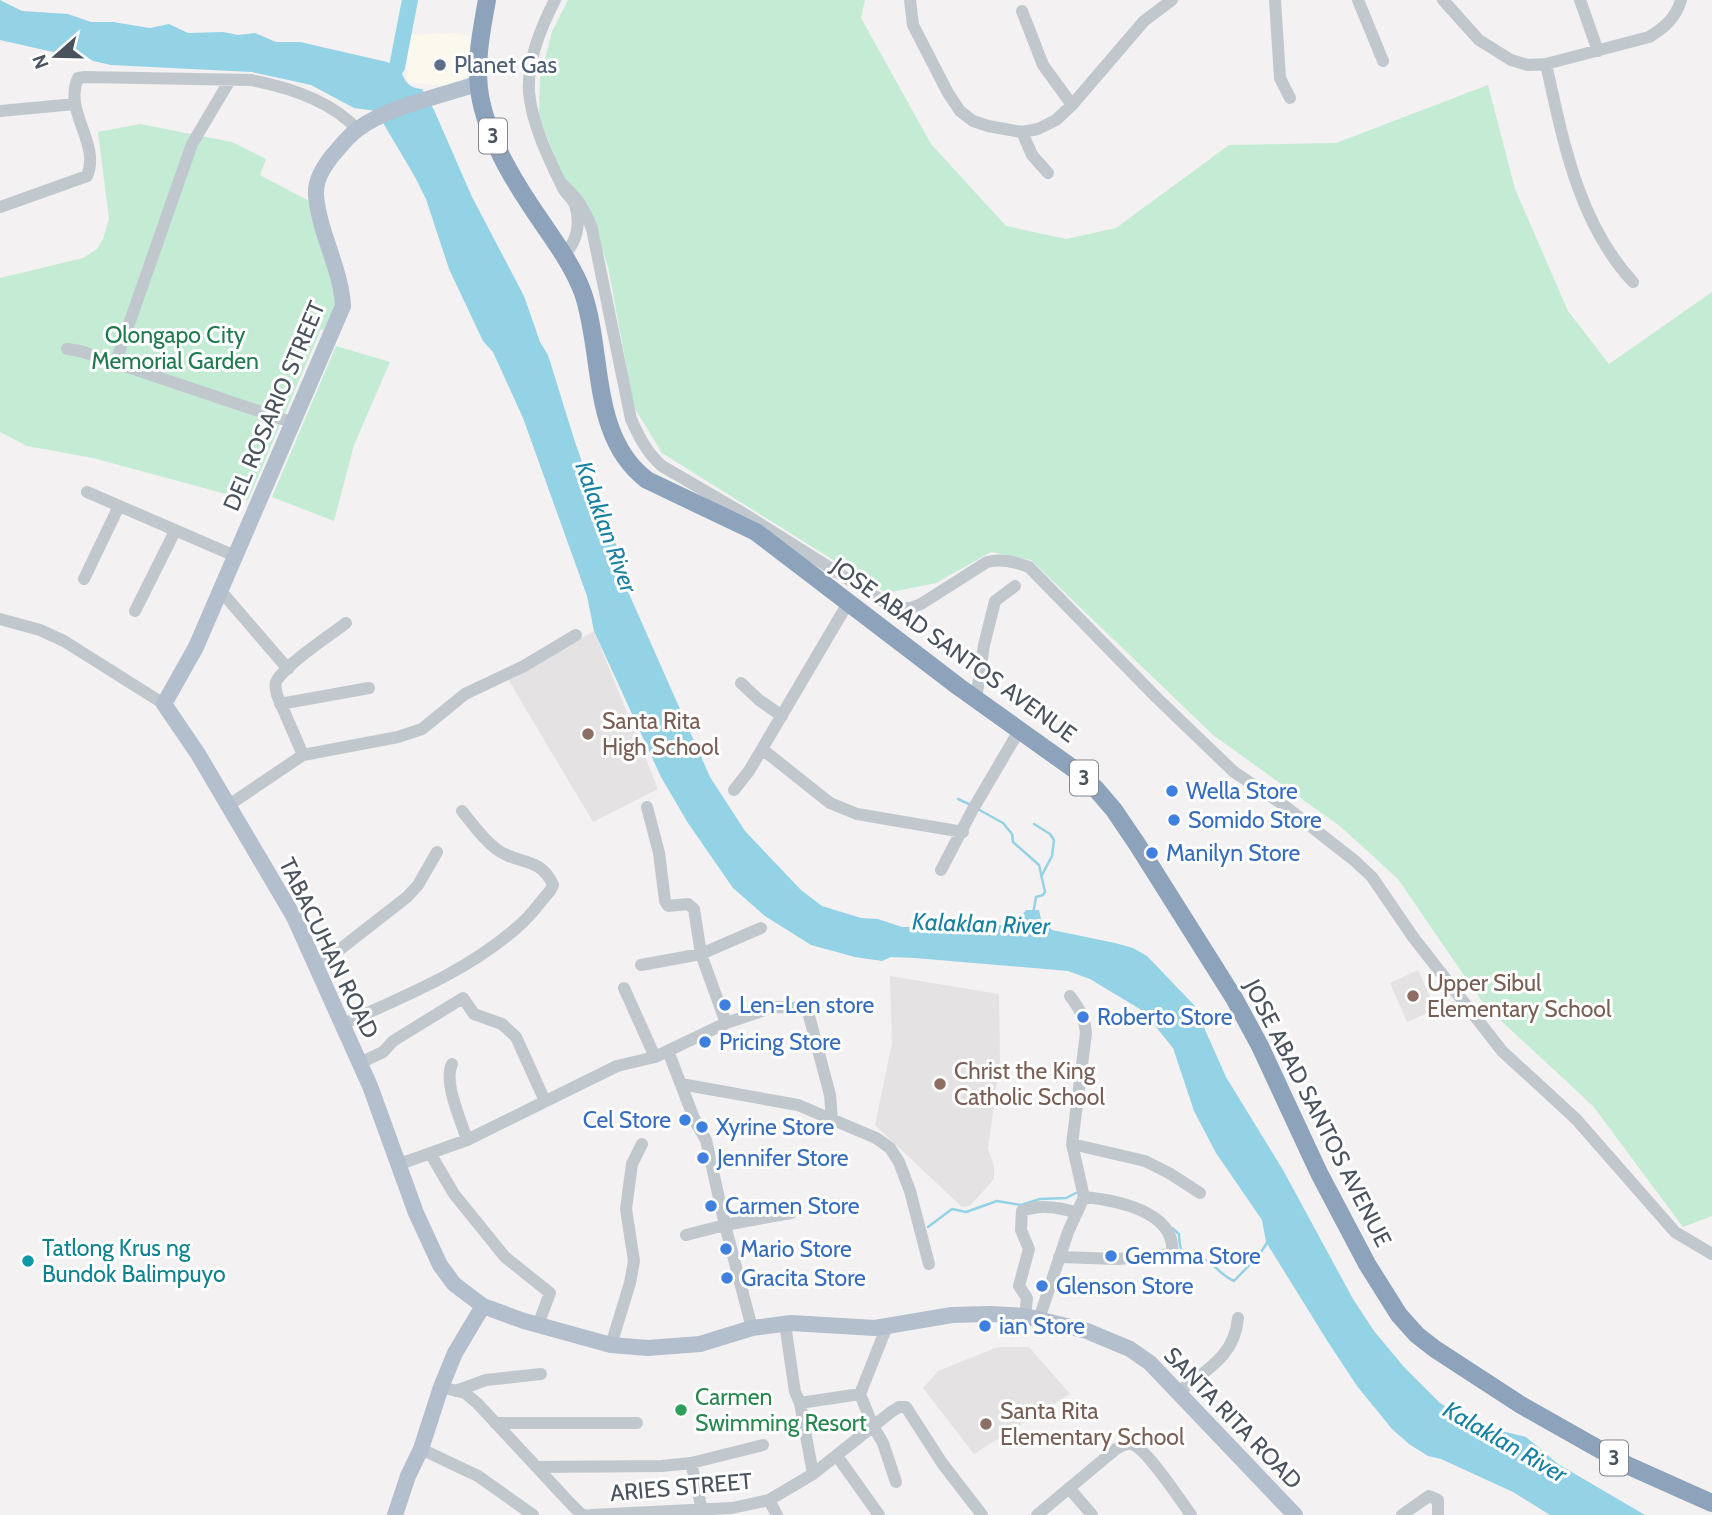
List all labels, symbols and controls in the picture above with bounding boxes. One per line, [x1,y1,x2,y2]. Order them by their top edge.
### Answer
north arrow [21,21,91,91]
text: N [27,51,54,72]
place label: Planet Gas [454,51,557,79]
marker: Planet Gas [432,57,448,73]
road number: 3 [479,118,507,154]
street label: DEL ROSARIO STREET [217,297,331,515]
park label: Olongapo City Memorial Garden [91,321,259,375]
water label: Kalaklan River [569,457,644,598]
street label: JOSE ABAD SANTOS AVENUE [825,551,1082,748]
place label: Santa Rita High School [602,707,720,761]
marker: Santa Rita High School [580,726,596,742]
road number: 3 [1070,760,1098,796]
place label: Wella Store [1186,777,1298,805]
marker: Wella Store [1164,783,1180,799]
place label: Somido Store [1188,806,1322,834]
marker: Somido Store [1166,812,1182,828]
place label: Manilyn Store [1166,839,1301,867]
marker: Manilyn Store [1144,845,1160,861]
street label: TABACUHAN ROAD [273,853,385,1043]
water label: Kalaklan River [912,907,1052,940]
place label: Upper Sibul Elementary School [1427,969,1612,1023]
street label: JOSE ABAD SANTOS AVENUE [1238,974,1398,1251]
marker: Upper Sibul Elementary School [1405,988,1421,1004]
place label: Len-Len store [739,991,875,1019]
marker: Len-Len store [717,997,733,1013]
place label: Roberto Store [1097,1003,1233,1031]
marker: Roberto Store [1075,1009,1091,1025]
place label: Pricing Store [719,1028,841,1056]
marker: Pricing Store [697,1034,713,1050]
place label: Christ the King Catholic School [954,1057,1105,1111]
marker: Christ the King Catholic School [932,1076,948,1092]
place label: Cel Store [583,1106,671,1134]
marker: Cel Store [677,1112,693,1128]
place label: Xyrine Store [716,1113,834,1141]
marker: Xyrine Store [694,1119,710,1135]
place label: Jennifer Store [716,1144,849,1172]
marker: Jennifer Store [695,1150,711,1166]
place label: Carmen Store [725,1192,860,1220]
marker: Carmen Store [703,1198,719,1214]
place label: Tatlong Krus ng Bundok Balimpuyo [42,1234,226,1288]
place label: Mario Store [740,1235,852,1263]
marker: Mario Store [718,1241,734,1257]
place label: Gemma Store [1125,1242,1261,1270]
marker: Gemma Store [1103,1248,1119,1264]
marker: Tatlong Krus ng Bundok Balimpuyo [20,1253,36,1269]
place label: Gracita Store [741,1264,866,1292]
marker: Gracita Store [719,1270,735,1286]
place label: Glenson Store [1056,1272,1194,1300]
marker: Glenson Store [1034,1278,1050,1294]
place label: ian Store [999,1312,1085,1340]
marker: ian Store [977,1318,993,1334]
street label: SANTA RITA ROAD [1158,1341,1308,1495]
place label: Carmen Swimming Resort [695,1383,867,1437]
water label: Kalaklan River [1438,1395,1574,1489]
place label: Santa Rita Elementary School [1000,1397,1185,1451]
marker: Carmen Swimming Resort [673,1402,689,1418]
marker: Santa Rita Elementary School [978,1416,994,1432]
road number: 3 [1600,1440,1628,1476]
street label: ARIES STREET [609,1467,753,1507]

